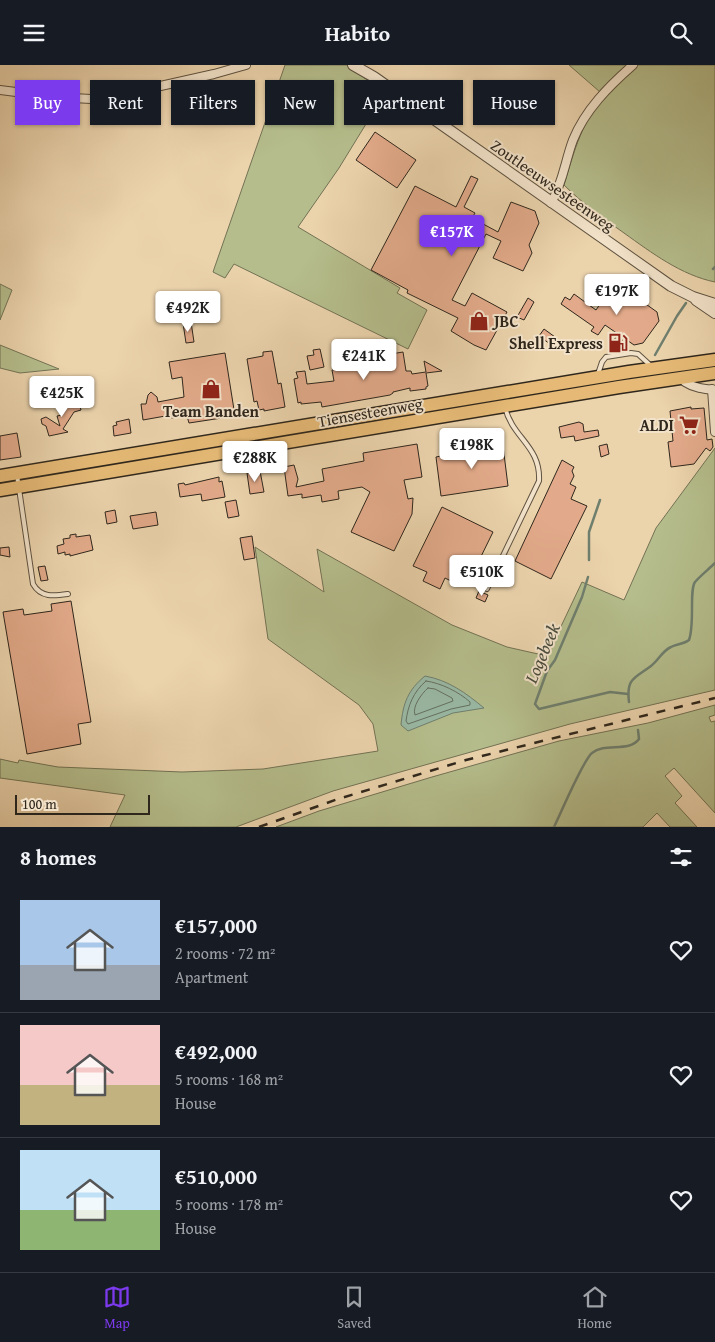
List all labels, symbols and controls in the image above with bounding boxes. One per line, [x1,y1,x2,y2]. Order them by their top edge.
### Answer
text: Habito [325,17,390,49]
icon: menu [20,19,48,47]
icon: search [667,19,695,47]
chip: Buy [15,80,80,125]
chip: Rent [90,80,161,125]
chip: Filters [171,80,255,125]
chip: New [265,80,334,125]
chip: Apartment [344,80,463,125]
chip: House [473,80,555,125]
street label: Zoutleeuwsesteenweg [486,133,620,237]
pin: €157K [417,215,487,257]
text: €157K [430,219,474,243]
pin: €197K [582,273,652,316]
text: €197K [595,278,639,302]
pin: €492K [153,291,223,333]
text: €492K [166,295,210,319]
place label: JBC [491,309,518,333]
shop icon: JBC [468,310,490,332]
place label: Shell Express [509,331,603,355]
fuel station icon: Shell Express [607,332,629,354]
pin: €241K [329,339,399,381]
text: €241K [342,343,386,367]
pin: €425K [27,375,97,418]
shop icon: Team Banden [200,378,222,400]
text: €425K [40,380,84,404]
street label: Tiensesteenweg [316,391,424,433]
place label: Team Banden [163,399,260,423]
place label: ALDI [640,413,674,437]
supermarket icon: ALDI [678,414,700,436]
pin: €198K [437,427,507,470]
text: €198K [450,432,494,456]
pin: €288K [220,441,290,483]
text: €288K [233,445,277,469]
pin: €510K [447,555,517,597]
text: €510K [460,559,504,583]
water label: Logebeek [517,618,567,688]
scale bar [15,792,150,815]
text: 100 m [22,794,57,814]
text: 8 homes [20,842,96,873]
icon: filters [667,843,695,871]
text: €157,000 [175,910,257,941]
icon: home [60,920,120,980]
icon: heart [667,936,695,964]
text: 2 rooms · 72 m² [175,941,275,965]
text: Apartment [175,965,248,989]
text: €492,000 [175,1036,257,1067]
icon: home [60,1045,120,1105]
icon: heart [667,1061,695,1089]
text: 5 rooms · 168 m² [175,1067,283,1091]
text: House [175,1091,216,1115]
text: €510,000 [175,1161,257,1192]
icon: home [60,1170,120,1230]
icon: heart [667,1186,695,1214]
text: 5 rooms · 178 m² [175,1192,283,1216]
text: House [175,1216,216,1240]
tab: Map [103,1283,131,1333]
tab: Saved [337,1283,371,1333]
tab: Home [577,1283,612,1333]

